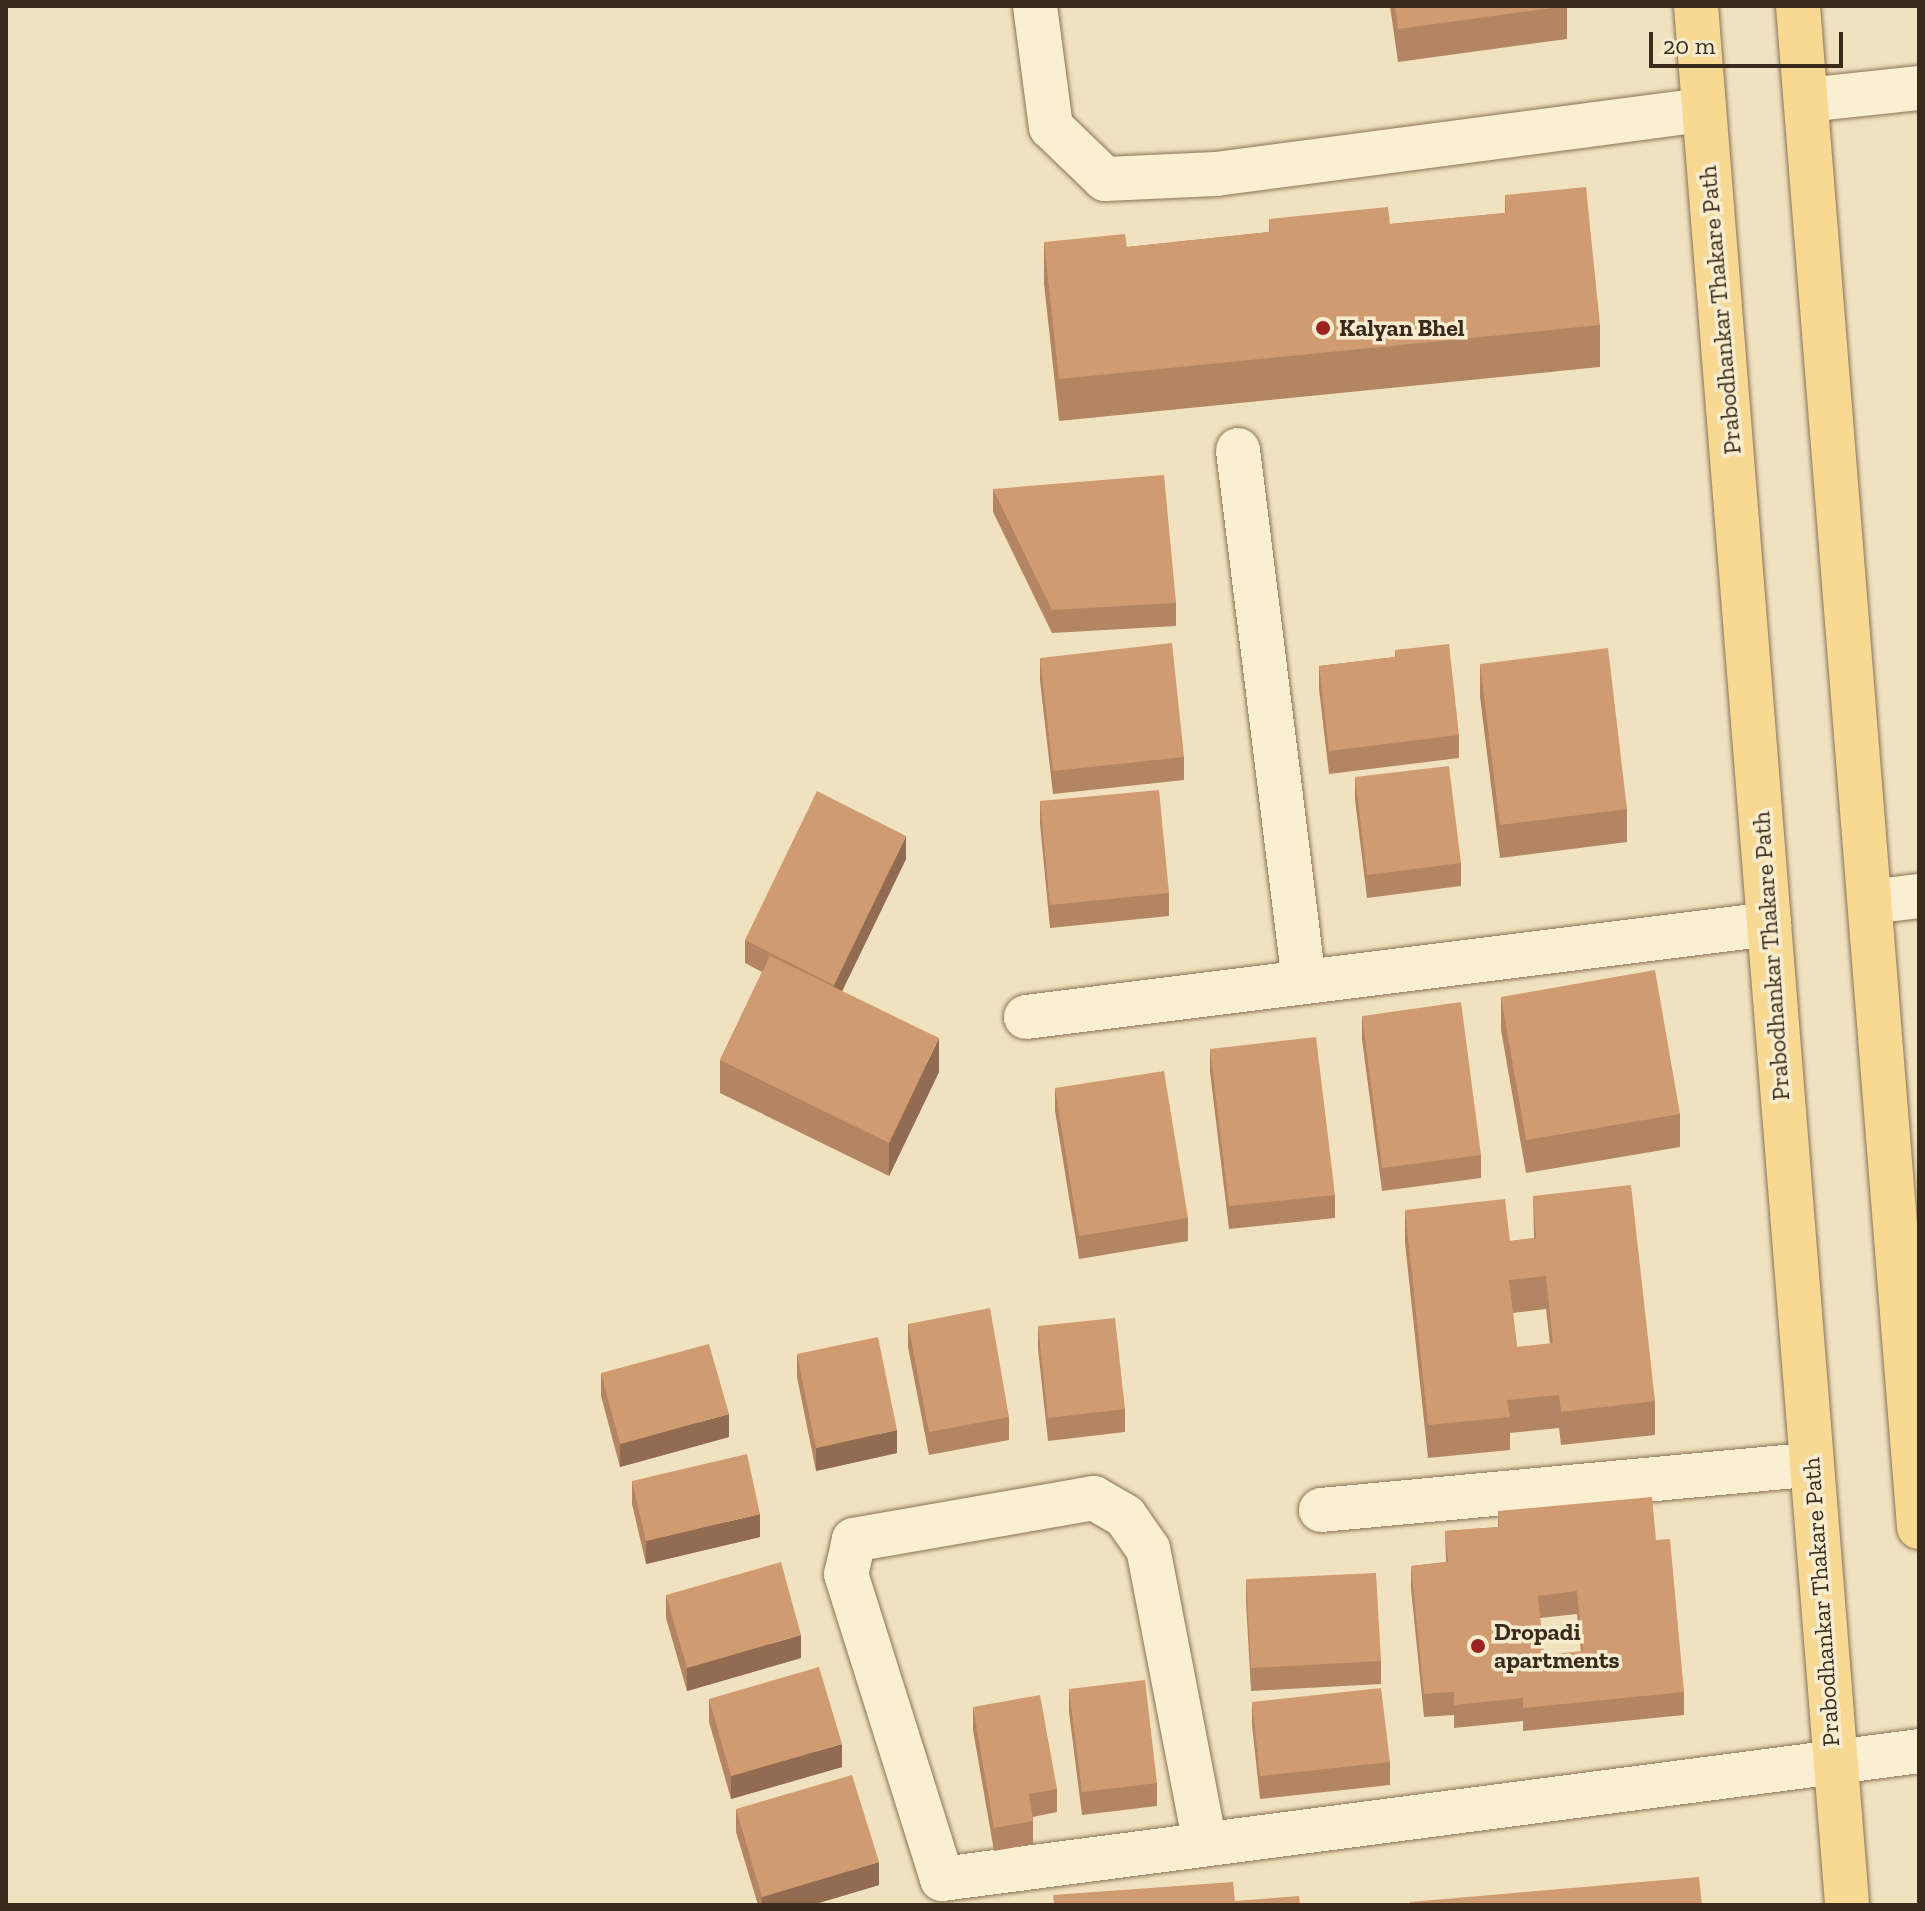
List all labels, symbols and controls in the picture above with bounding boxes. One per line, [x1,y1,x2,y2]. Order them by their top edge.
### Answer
scale bar [1653,16,1847,66]
text: 20 m [1663,31,1715,60]
street label: Prabodhankar Thakare Path [1693,164,1747,456]
place label: Kalyan Bhel [1339,314,1465,342]
marker: Kalyan Bhel [1314,319,1332,337]
street label: Prabodhankar Thakare Path [1747,810,1795,1102]
street label: Prabodhankar Thakare Path [1797,1456,1845,1748]
place label: Dropadi apartments [1494,1618,1620,1674]
marker: Dropadi apartments [1469,1637,1487,1655]

